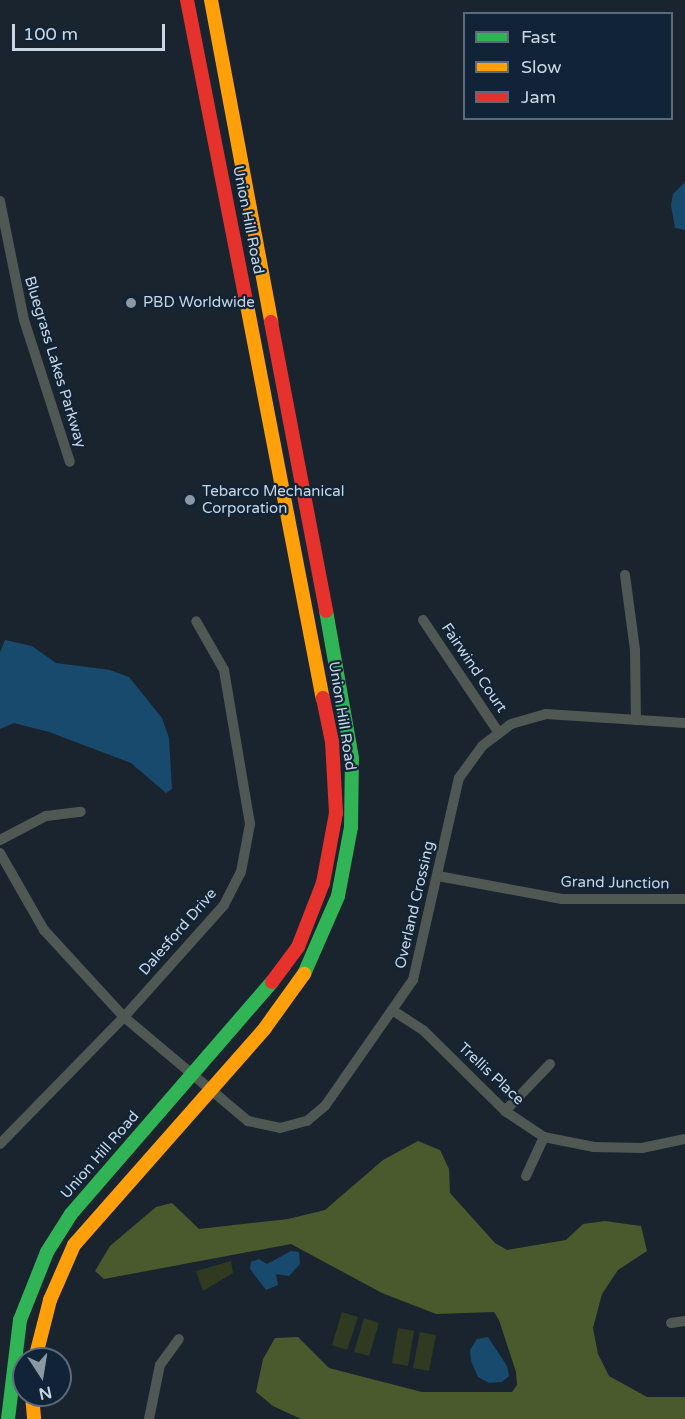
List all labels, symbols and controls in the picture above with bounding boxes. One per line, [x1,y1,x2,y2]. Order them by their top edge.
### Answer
scale bar [15,12,168,50]
legend [463,12,673,120]
text: 100 m [23,23,78,45]
text: Fast [521,26,556,48]
text: Slow [521,56,562,78]
text: Jam [521,86,556,108]
street label: Union Hill Road [229,164,267,276]
street label: Bluegrass Lakes Parkway [20,274,90,450]
place label: PBD Worldwide [143,294,255,312]
marker: PBD Worldwide [124,296,138,310]
place label: Tebarco Mechanical Corporation [202,482,344,517]
marker: Tebarco Mechanical Corporation [183,493,197,507]
street label: Fairwind Court [437,620,511,716]
street label: Union Hill Road [324,660,360,772]
street label: Overland Crossing [392,839,438,971]
street label: Grand Junction [560,873,670,893]
street label: Dalesford Drive [135,885,221,979]
street label: Trellis Place [454,1039,528,1109]
street label: Union Hill Road [57,1108,143,1202]
north arrow [12,1347,72,1407]
text: N [37,1382,54,1404]

